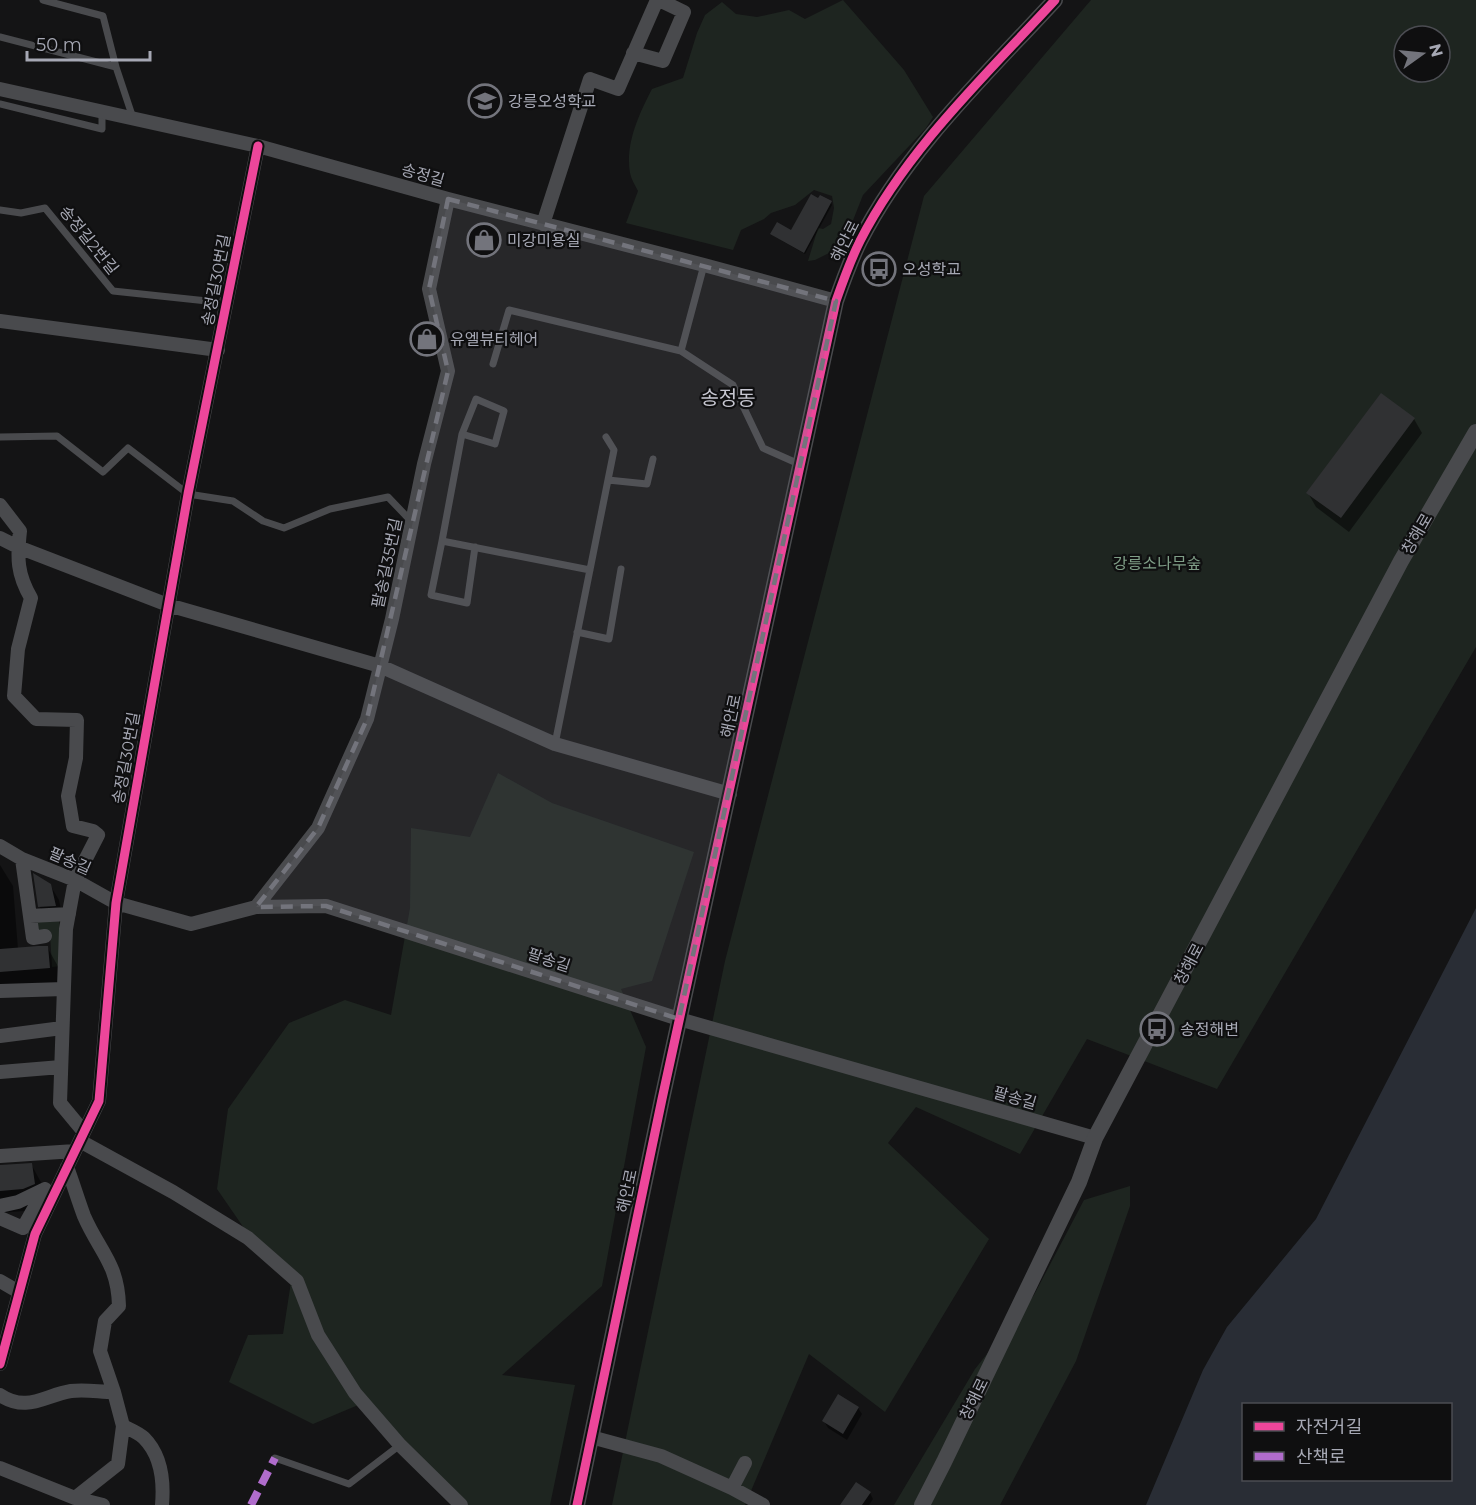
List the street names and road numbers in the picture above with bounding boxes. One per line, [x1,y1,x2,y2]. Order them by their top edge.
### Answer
street label: 송정길 [399,160,447,190]
street label: 송정길2번길 [56,202,122,278]
street label: 해안로 [827,217,864,265]
street label: 송정길30번길 [198,232,234,328]
street label: 창해로 [1398,510,1436,558]
street label: 팔송길35번길 [368,516,406,610]
street label: 해안로 [717,692,745,740]
street label: 송정길30번길 [109,710,143,806]
street label: 팔송길 [46,843,94,879]
street label: 창해로 [1170,940,1208,988]
street label: 팔송길 [525,944,573,976]
street label: 팔송길 [991,1083,1039,1113]
street label: 해안로 [613,1167,641,1215]
street label: 창해로 [956,1375,992,1423]

